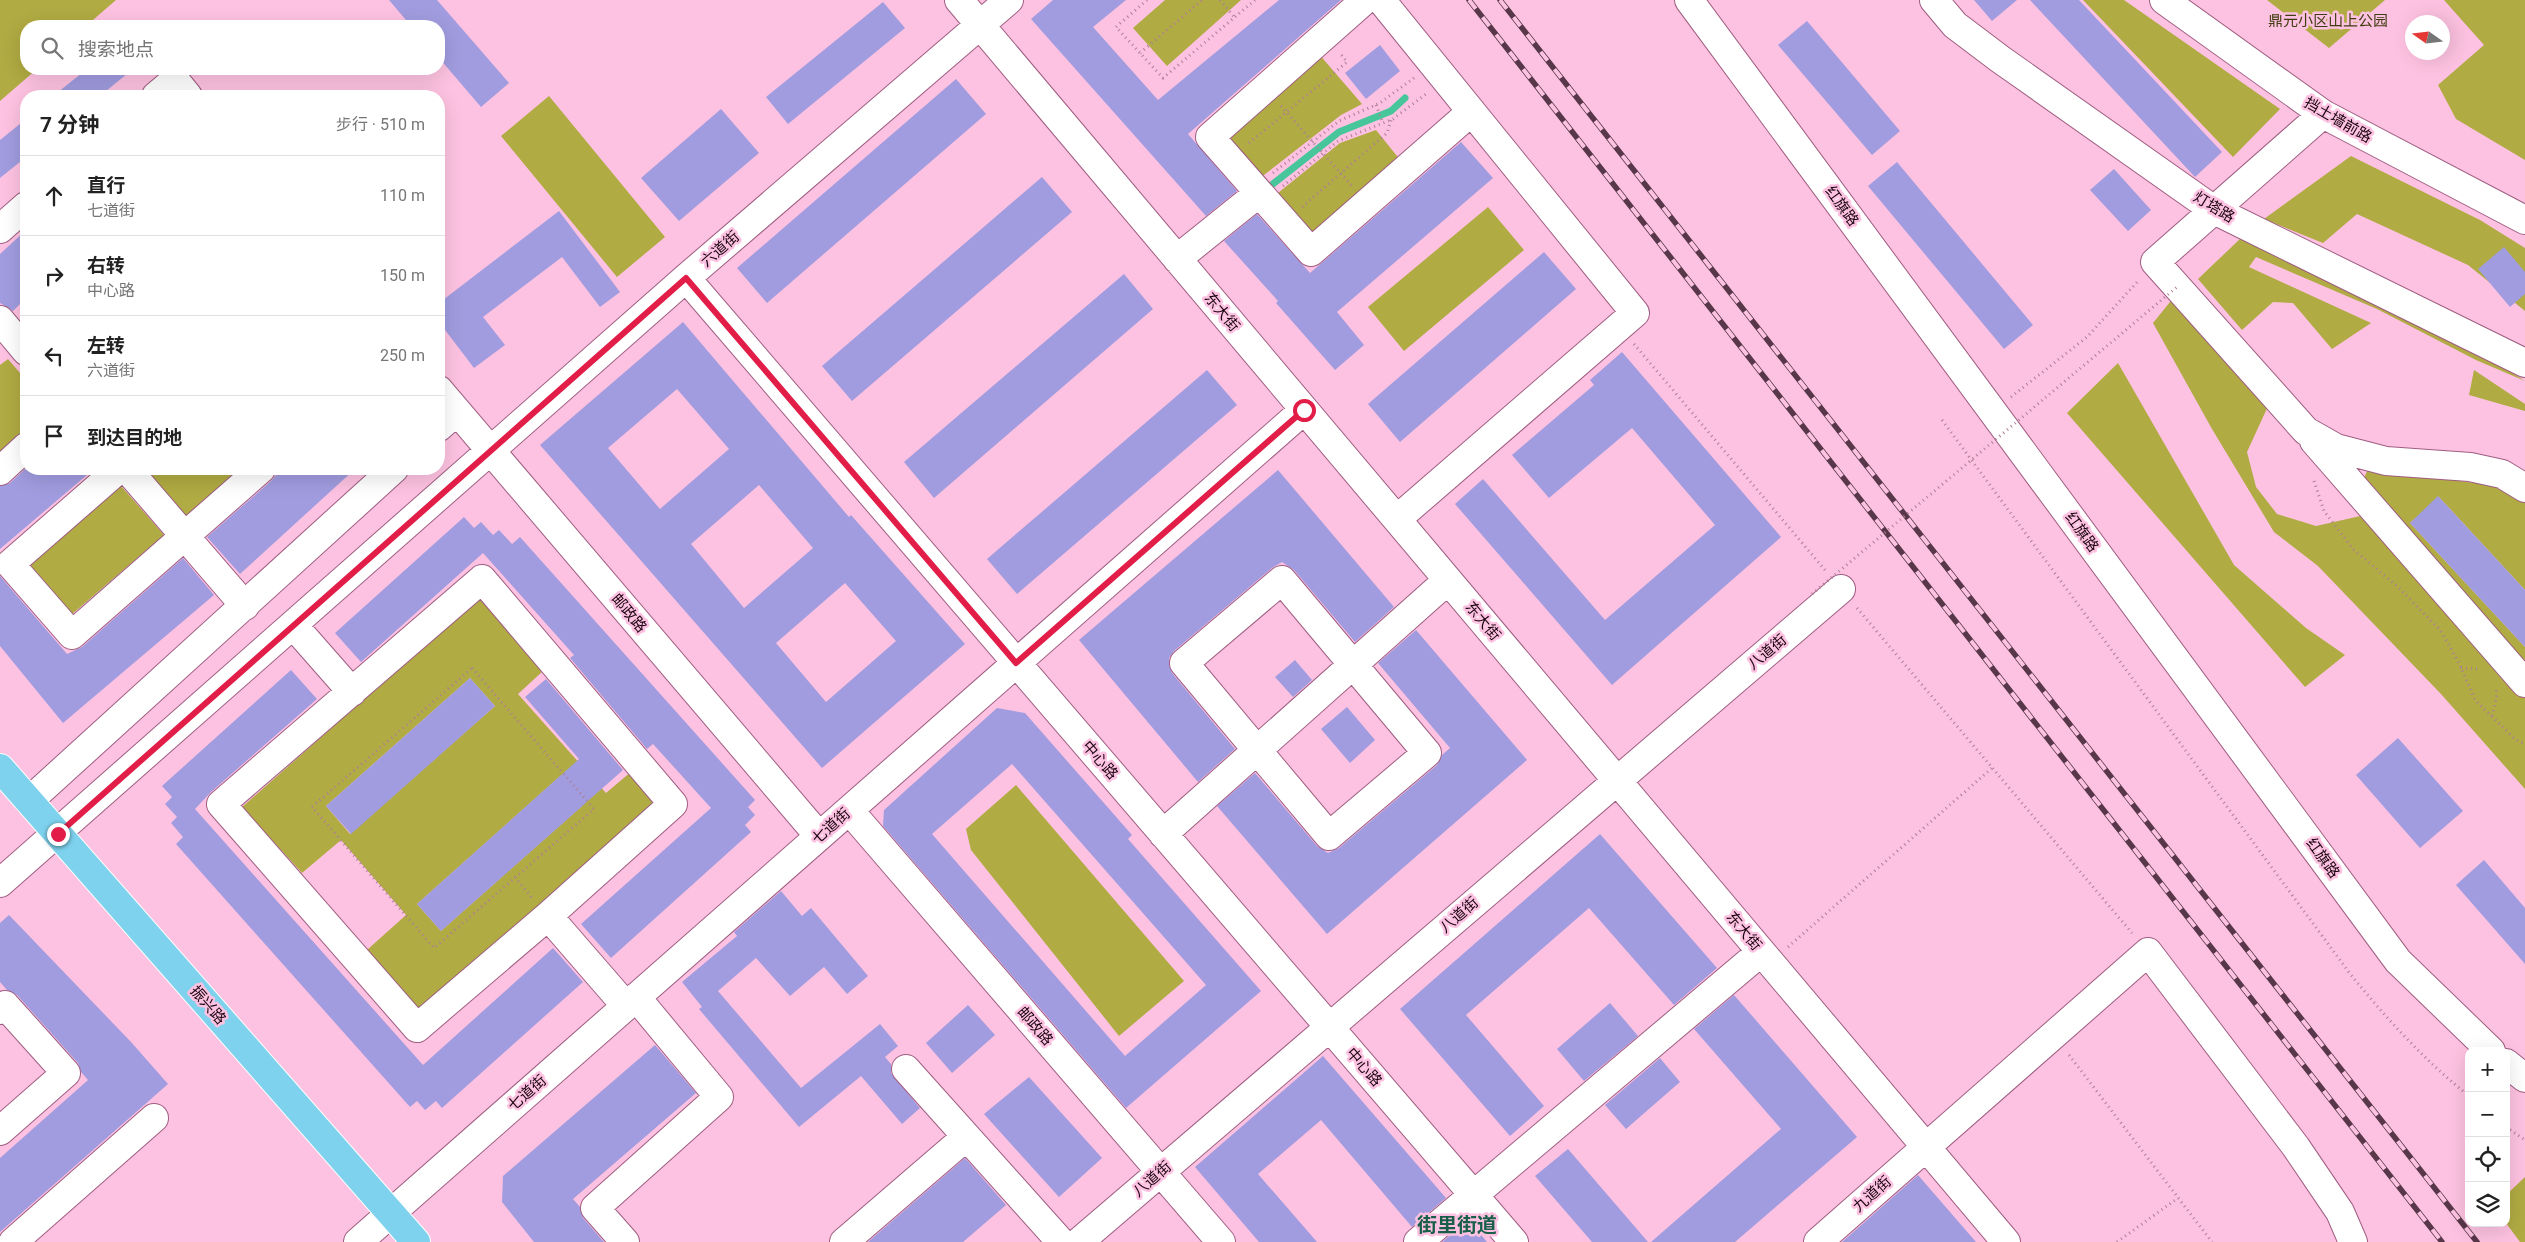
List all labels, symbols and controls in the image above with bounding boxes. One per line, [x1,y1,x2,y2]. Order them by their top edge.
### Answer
park label: 鼎元小区山上公园 [2268,12,2388,30]
north arrow [2405,15,2450,60]
search box [20,20,445,75]
icon: search [38,34,66,62]
text: 搜索地点 [78,38,154,61]
street label: 挡土墙前路 [2301,93,2375,147]
text: 7 分钟 [40,113,99,137]
text: 步行 · 510 m [336,115,425,134]
text: 直行 [87,174,125,197]
icon: ahead [40,182,68,210]
street label: 红旗路 [1821,183,1863,229]
text: 110 m [380,186,425,205]
street label: 灯塔路 [2190,188,2238,226]
text: 七道街 [87,201,135,220]
street label: 六道街 [697,227,743,271]
text: 右转 [87,254,125,277]
icon: right [40,262,68,290]
text: 150 m [380,266,425,285]
text: 中心路 [87,281,135,300]
street label: 东大街 [1201,289,1243,335]
text: 左转 [87,334,125,357]
icon: left [40,342,68,370]
text: 250 m [380,346,425,365]
text: 六道街 [87,361,135,380]
route start [1293,399,1316,422]
icon: arrive [40,422,68,450]
text: 到达目的地 [87,426,182,449]
street label: 红旗路 [2061,509,2103,555]
street label: 邮政路 [608,590,650,636]
street label: 东大街 [1462,598,1504,644]
street label: 八道街 [1744,631,1790,673]
street label: 中心路 [1078,737,1122,783]
street label: 七道街 [808,804,854,848]
route end [47,823,70,846]
street label: 红旗路 [2302,835,2344,881]
street label: 八道街 [1436,893,1482,937]
street label: 东大街 [1723,908,1765,954]
street label: 振兴路 [186,982,230,1028]
street label: 邮政路 [1013,1003,1057,1049]
street label: 中心路 [1342,1044,1386,1090]
map controls [2465,1047,2510,1227]
button: + [2465,1047,2510,1092]
street label: 七道街 [504,1071,550,1115]
button: − [2465,1092,2510,1137]
button: locate [2465,1137,2510,1182]
street label: 八道街 [1129,1157,1175,1201]
street label: 九道街 [1849,1172,1895,1216]
button: layers [2465,1182,2510,1227]
district label: 街里街道 [1417,1213,1497,1237]

